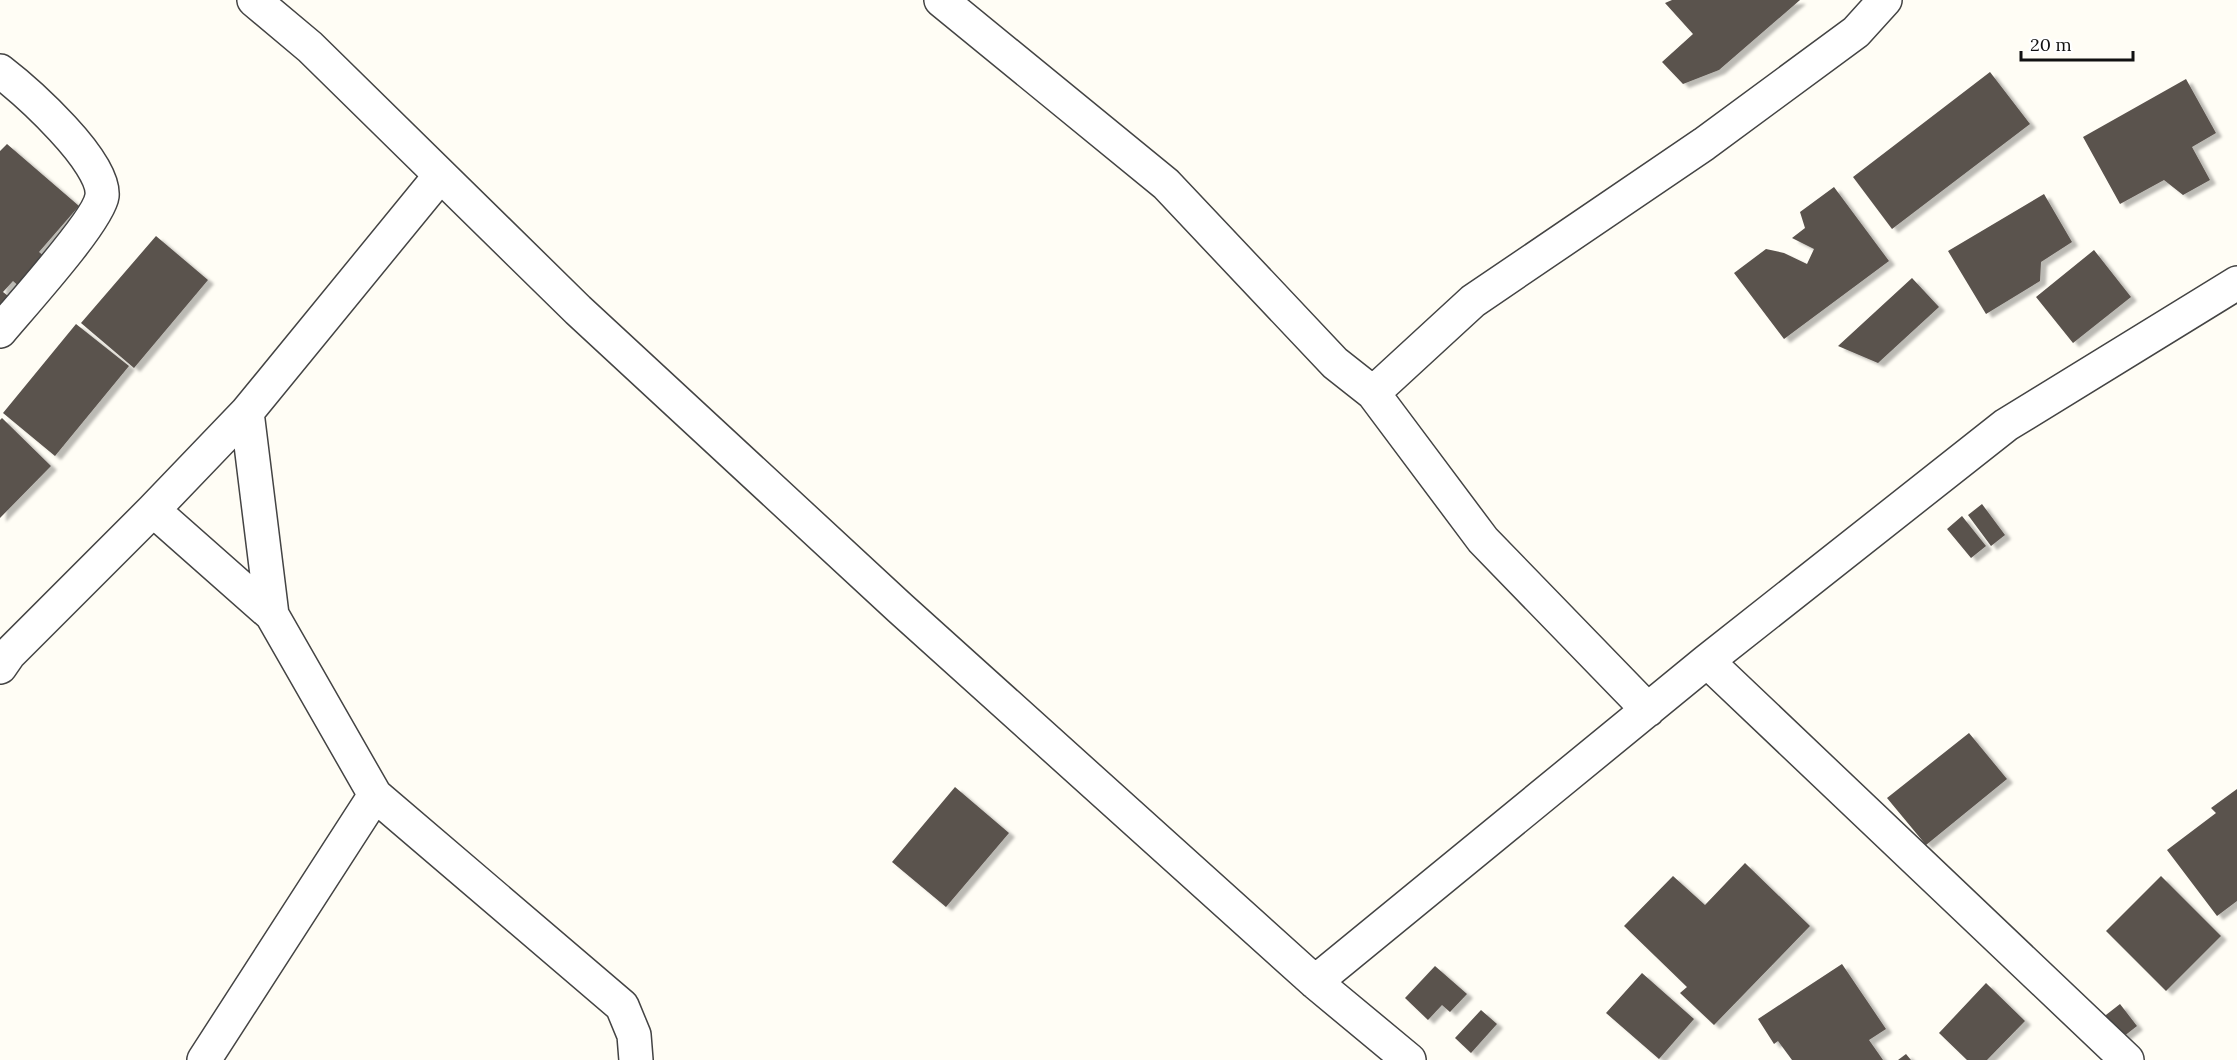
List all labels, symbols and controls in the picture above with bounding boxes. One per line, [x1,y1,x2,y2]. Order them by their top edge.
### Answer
scale bar [2021,24,2134,62]
text: 20 m [2030,33,2072,56]

